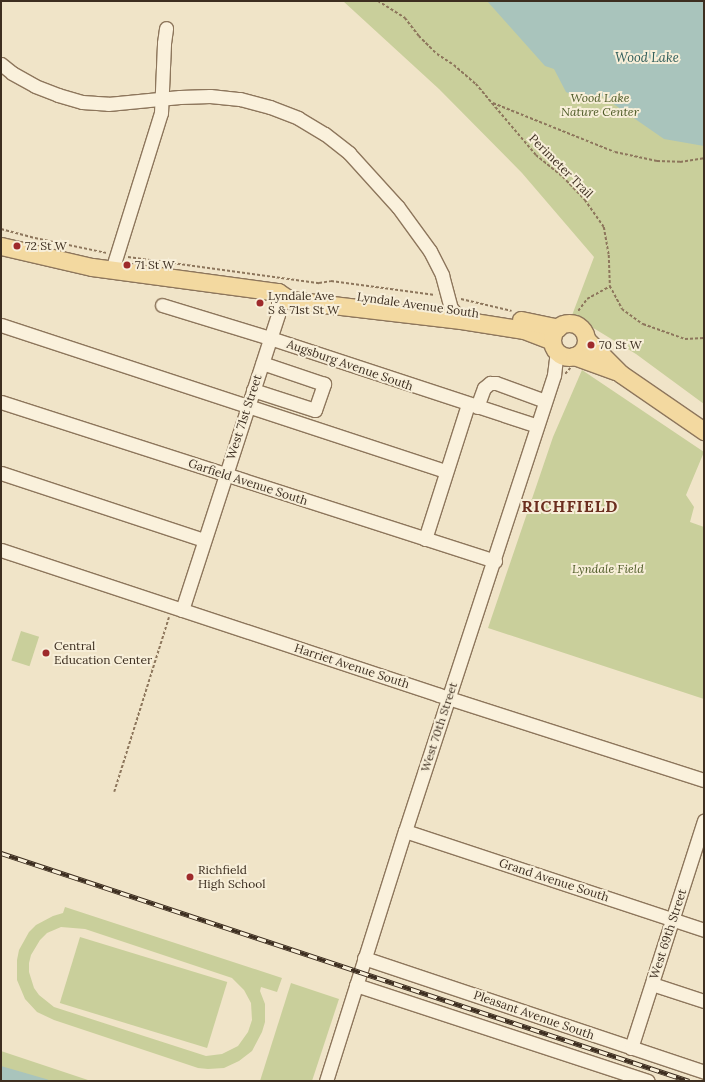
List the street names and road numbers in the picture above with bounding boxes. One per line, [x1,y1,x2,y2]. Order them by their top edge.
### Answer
street label: Perimeter Trail [526,131,596,201]
street label: Lyndale Avenue South [356,289,480,321]
street label: Augsburg Avenue South [285,337,415,393]
street label: West 71st Street [223,373,265,461]
street label: Garfield Avenue South [186,456,310,508]
street label: Harriet Avenue South [293,641,411,691]
street label: West 70th Street [418,680,460,774]
street label: Grand Avenue South [497,855,611,905]
street label: West 69th Street [647,887,689,981]
street label: Pleasant Avenue South [472,988,596,1042]

